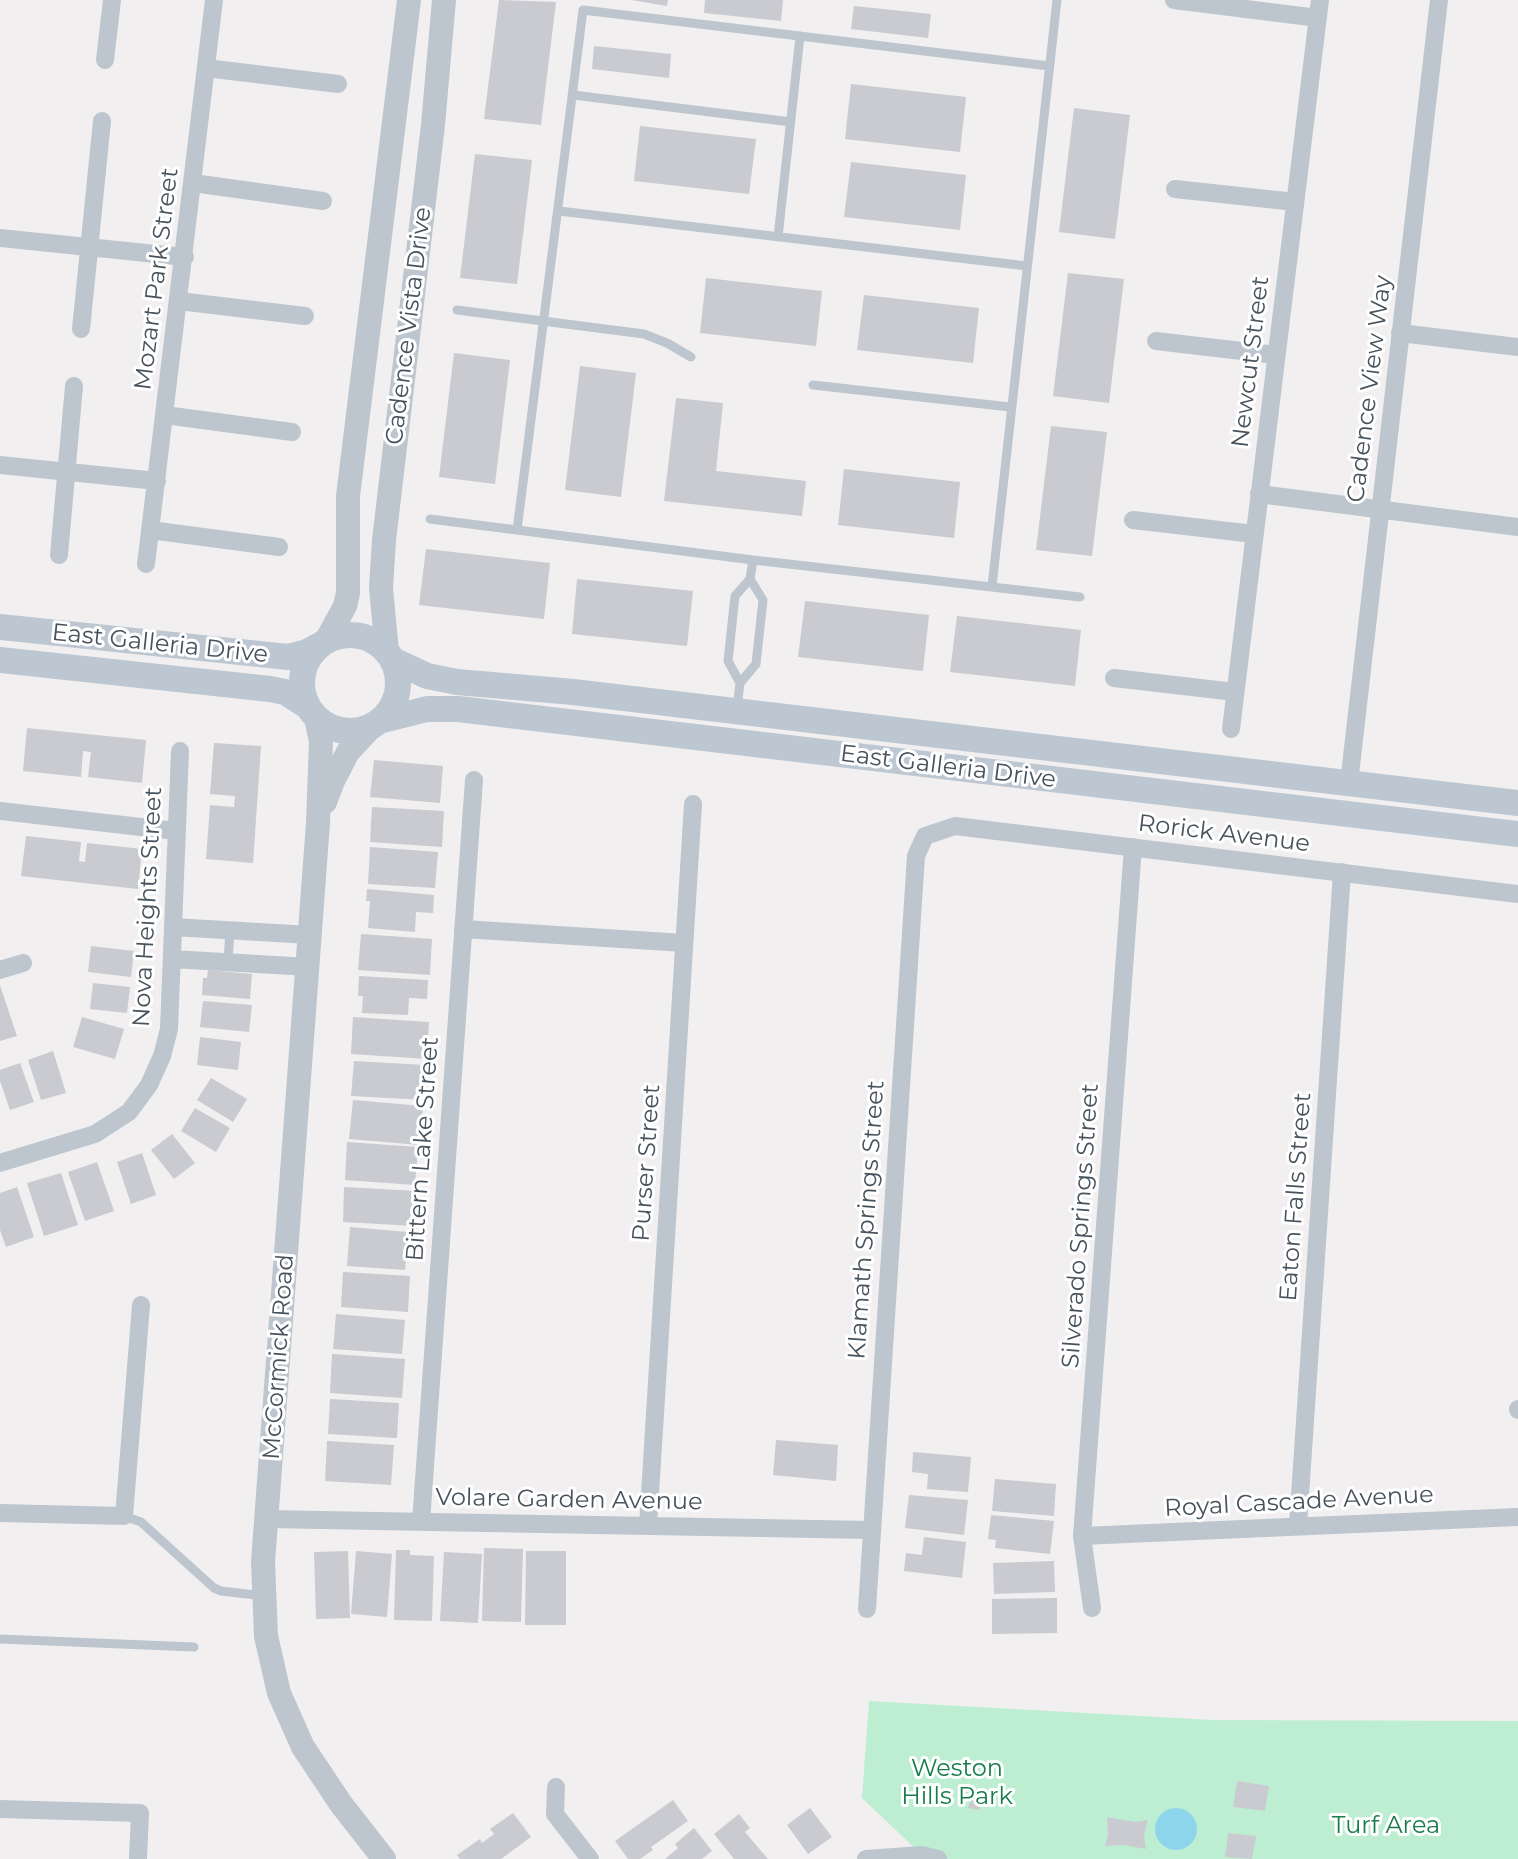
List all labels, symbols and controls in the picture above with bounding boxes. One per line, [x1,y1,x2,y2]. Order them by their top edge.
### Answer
street label: Mozart Park Street [129,166,185,392]
street label: Cadence Vista Drive [380,206,438,446]
street label: Cadence View Way [1342,274,1398,504]
street label: Newcut Street [1226,275,1276,449]
street label: East Galleria Drive [51,618,269,670]
street label: East Galleria Drive [839,739,1057,795]
street label: Nova Heights Street [127,786,169,1028]
street label: Rorick Avenue [1136,809,1312,859]
street label: Bittern Lake Street [401,1036,445,1262]
street label: Klamath Springs Street [843,1079,891,1361]
street label: Purser Street [627,1083,667,1243]
street label: Silverado Springs Street [1057,1083,1105,1369]
street label: Eaton Falls Street [1274,1092,1318,1302]
street label: McCormick Road [257,1253,301,1461]
street label: Royal Cascade Avenue [1164,1481,1434,1523]
street label: Volare Garden Avenue [435,1483,703,1517]
park label: Weston Hills Park [901,1755,1013,1811]
park label: Turf Area [1332,1812,1440,1840]

